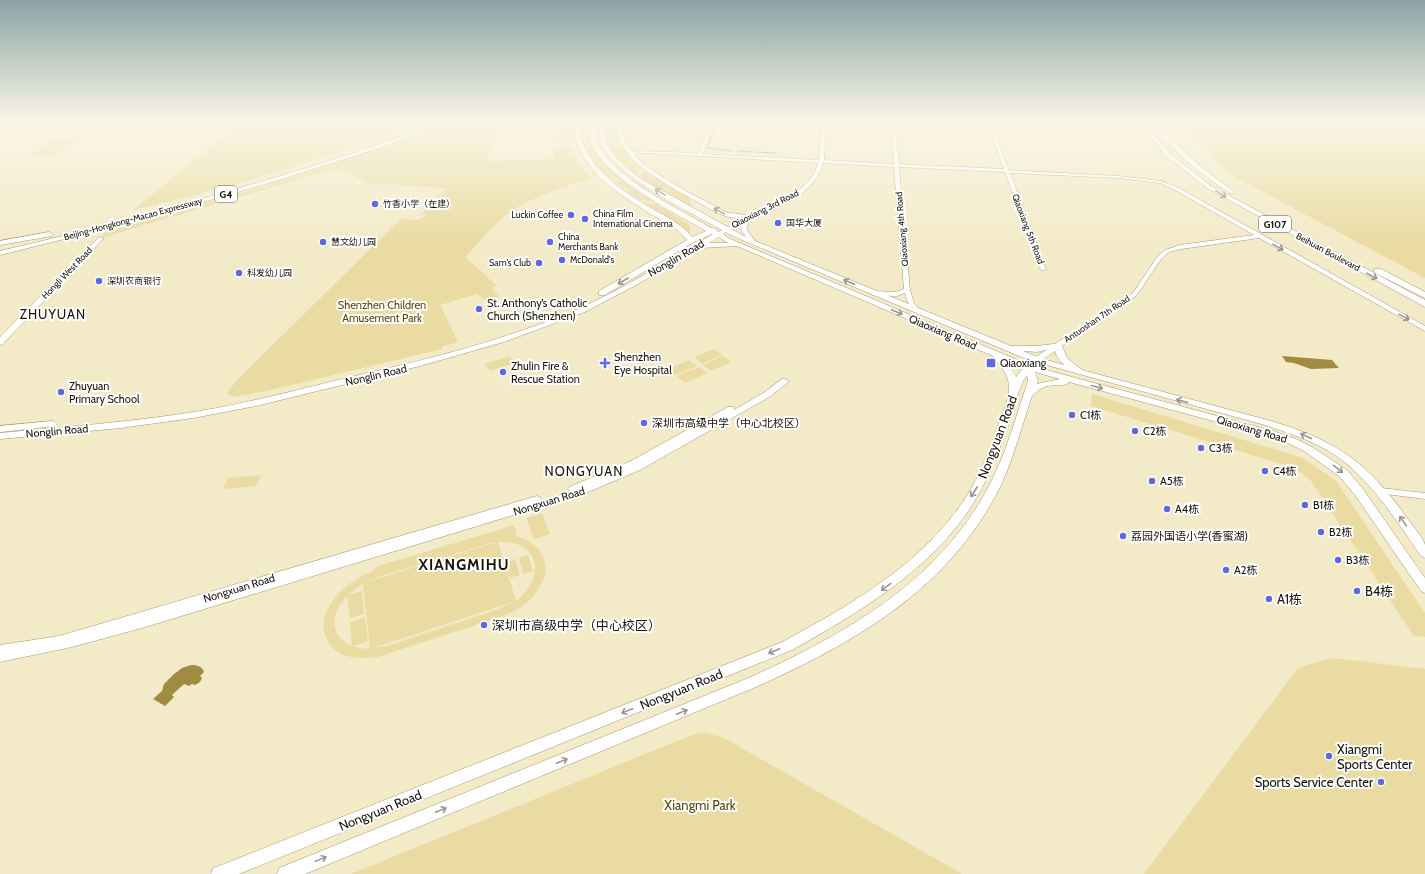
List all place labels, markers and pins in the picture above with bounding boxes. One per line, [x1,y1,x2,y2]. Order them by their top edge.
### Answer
place label: 竹香小学（在建） [383,198,455,209]
marker: 竹香小学（在建） [370,199,380,209]
place label: China Film International Cinema [593,208,674,229]
place label: Luckin Coffee [511,209,563,220]
marker: Luckin Coffee [566,210,576,220]
marker: China Film International Cinema [580,214,590,224]
place label: 国华大厦 [786,217,822,228]
marker: 国华大厦 [773,218,783,228]
place label: China Merchants Bank [558,231,618,252]
place label: 慧文幼儿园 [331,236,376,247]
marker: 慧文幼儿园 [318,237,328,247]
marker: China Merchants Bank [545,237,555,247]
place label: McDonald's [570,254,615,265]
marker: McDonald's [557,255,567,265]
place label: Sam's Club [489,257,531,268]
marker: Sam's Club [534,258,544,268]
place label: 科发幼儿园 [247,267,292,278]
marker: 科发幼儿园 [234,268,244,278]
place label: 深圳农商银行 [107,275,161,286]
marker: 深圳农商银行 [94,276,104,286]
place label: St. Anthony’s Catholic Church (Shenzhen) [487,296,587,323]
marker: St. Anthony’s Catholic Church (Shenzhen) [474,304,484,314]
place label: Shenzhen Eye Hospital [614,350,672,377]
place label: Qiaoxiang [1000,356,1047,370]
marker: Shenzhen Eye Hospital [599,357,611,369]
marker: Qiaoxiang [985,357,997,369]
place label: Zhulin Fire & Rescue Station [511,359,580,386]
marker: Zhulin Fire & Rescue Station [498,367,508,377]
place label: Zhuyuan Primary School [69,379,140,406]
marker: Zhuyuan Primary School [56,387,66,397]
place label: C1栋 [1080,408,1101,422]
marker: C1栋 [1067,410,1077,420]
place label: 深圳市高级中学（中心北校区） [652,416,806,430]
marker: 深圳市高级中学（中心北校区） [639,418,649,428]
place label: C2栋 [1143,424,1167,438]
marker: C2栋 [1130,426,1140,436]
place label: C3栋 [1209,441,1233,455]
marker: C3栋 [1196,443,1206,453]
place label: C4栋 [1273,464,1297,478]
marker: C4栋 [1260,466,1270,476]
place label: A5栋 [1160,474,1184,488]
marker: A5栋 [1147,476,1157,486]
place label: B1栋 [1313,498,1334,512]
marker: B1栋 [1300,500,1310,510]
place label: A4栋 [1175,502,1199,516]
marker: A4栋 [1162,504,1172,514]
place label: B2栋 [1329,525,1352,539]
marker: B2栋 [1316,527,1326,537]
place label: 荔园外国语小学(香蜜湖) [1131,529,1248,543]
marker: 荔园外国语小学(香蜜湖) [1118,531,1128,541]
place label: B3栋 [1346,553,1370,567]
marker: B3栋 [1333,555,1343,565]
place label: A2栋 [1234,563,1258,577]
marker: A2栋 [1221,565,1231,575]
place label: B4栋 [1365,583,1393,599]
marker: B4栋 [1352,586,1362,596]
place label: A1栋 [1277,591,1302,607]
marker: A1栋 [1264,594,1274,604]
place label: 深圳市高级中学（中心校区） [492,617,661,633]
marker: 深圳市高级中学（中心校区） [479,620,489,630]
place label: Xiangmi Sports Center [1337,741,1413,772]
marker: Xiangmi Sports Center [1324,751,1334,761]
place label: Sports Service Center [1255,774,1374,790]
marker: Sports Service Center [1376,777,1386,787]

